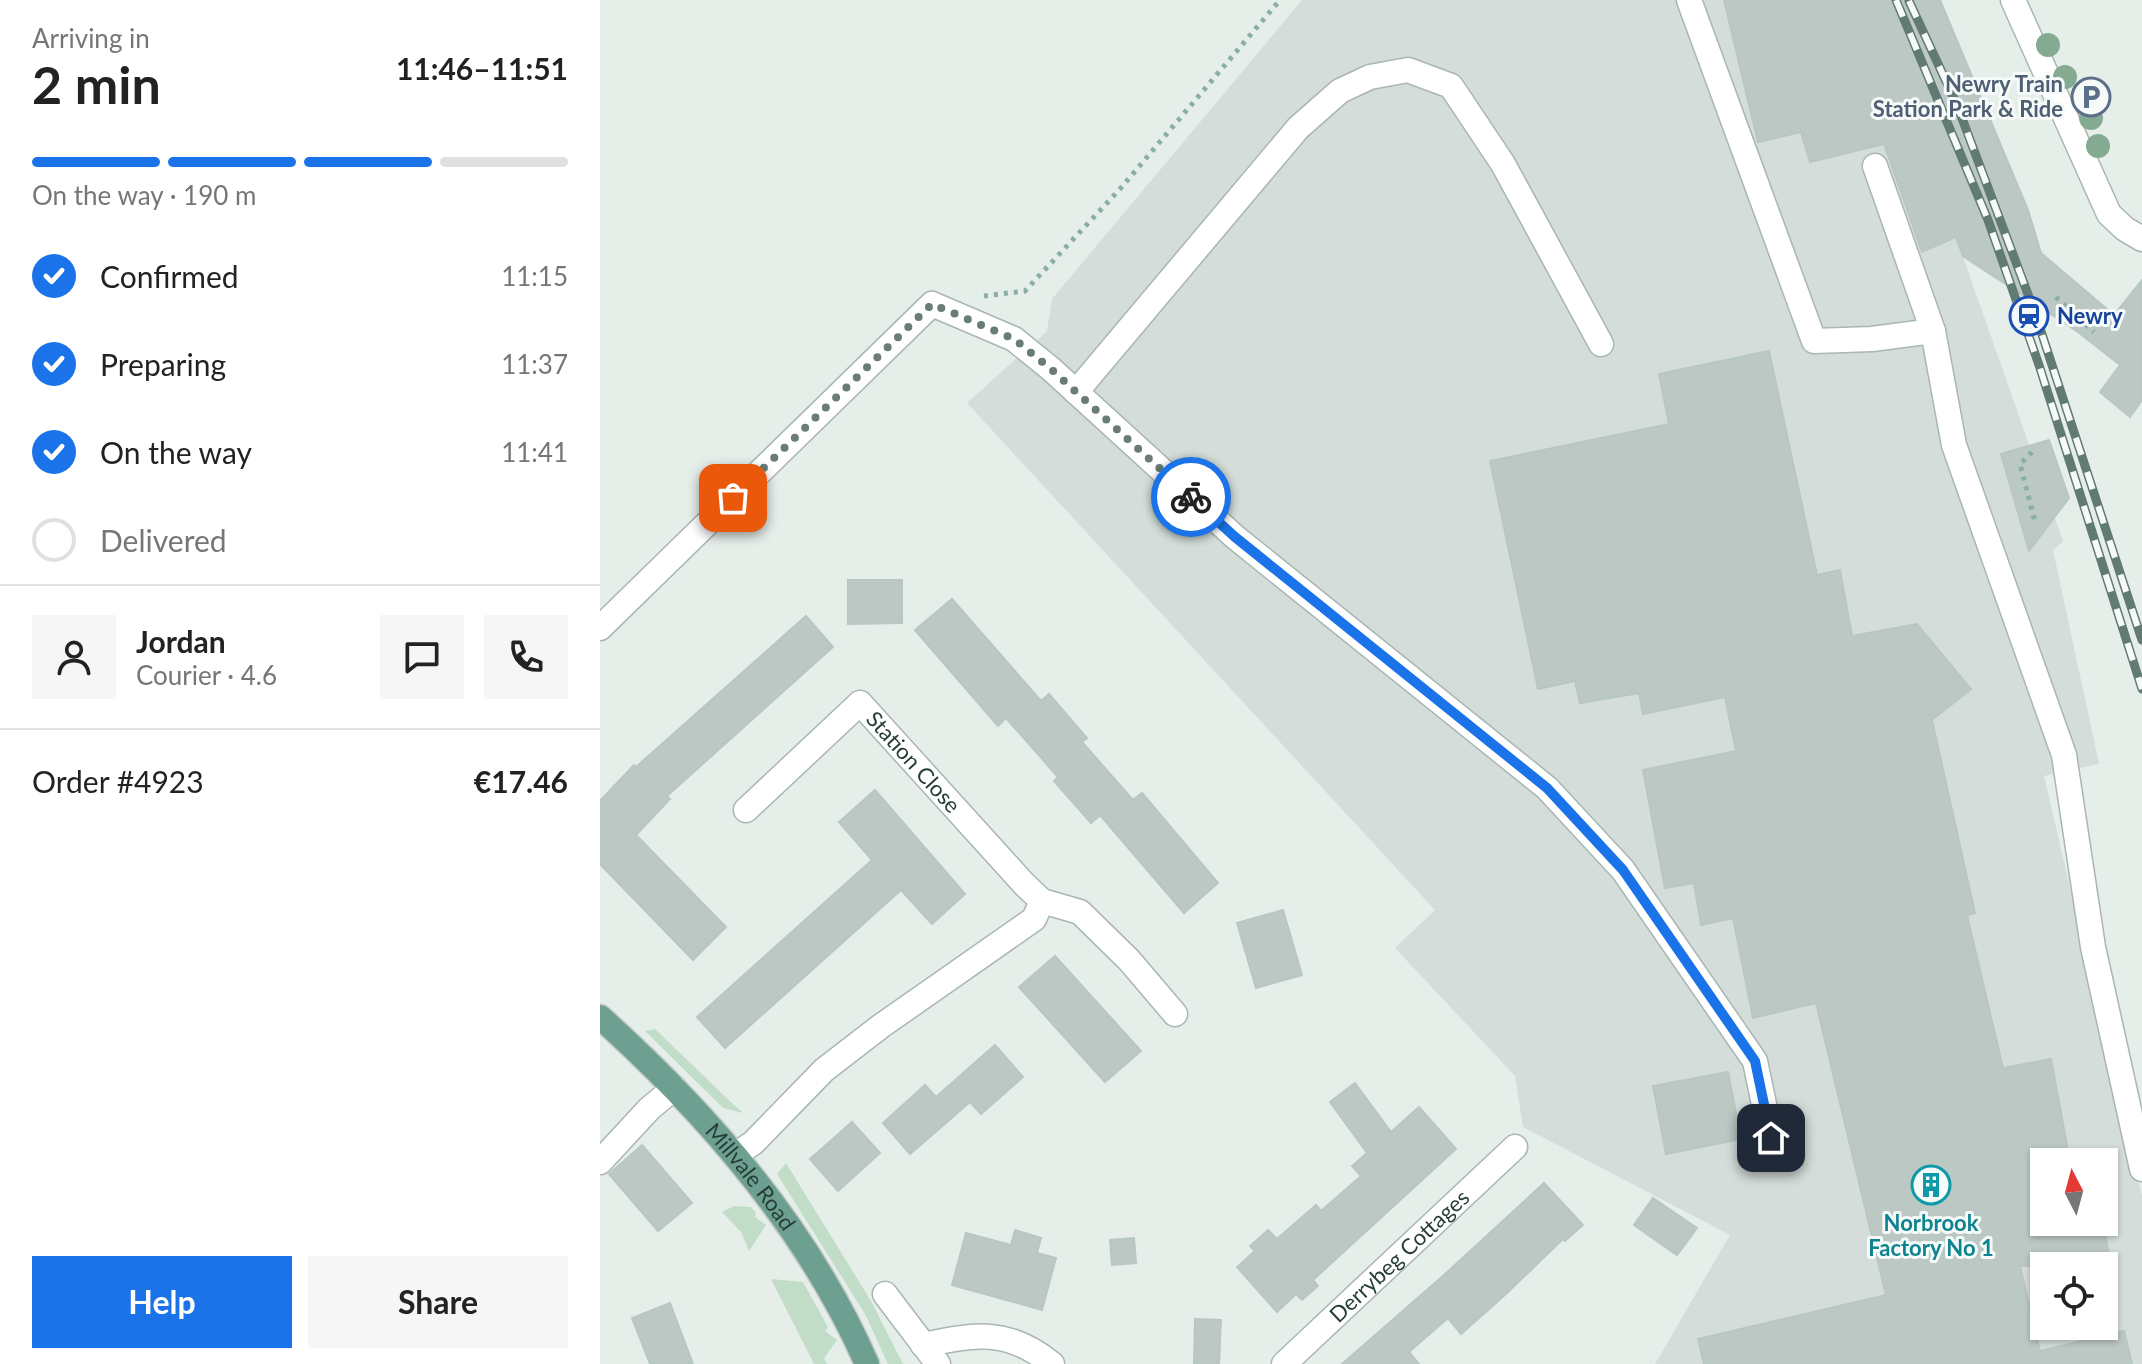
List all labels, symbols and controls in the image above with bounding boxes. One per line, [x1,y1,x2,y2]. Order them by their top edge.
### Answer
text: Arriving in [32,22,150,54]
text: 11:46–11:51 [396,50,568,86]
text: 2 min [32,53,161,115]
place label: Newry Train Station Park & Ride [1873,70,2063,122]
parking icon: Newry Train Station Park & Ride [2070,76,2112,118]
text: On the way · 190 m [32,179,256,211]
icon: check [32,254,76,298]
text: Confirmed [100,258,239,294]
text: 11:15 [501,260,568,292]
station icon: Newry [2008,295,2050,337]
place label: Newry [2057,302,2123,329]
icon: check [32,342,76,386]
text: Preparing [100,346,226,382]
text: 11:37 [501,348,568,380]
icon: check [32,430,76,474]
text: On the way [100,434,252,470]
text: 11:41 [501,436,568,468]
courier [1151,457,1231,537]
pin [699,464,767,532]
icon: bike [1169,475,1213,519]
icon: bag [711,476,755,520]
text: Delivered [100,522,227,558]
button: person [32,615,116,699]
button: chat [380,615,464,699]
button: phone [484,615,568,699]
text: Jordan [136,623,226,659]
text: Courier · 4.6 [136,659,277,691]
street label: Station Close [861,705,967,818]
text: Order #4923 [32,763,204,799]
text: €17.46 [474,763,568,799]
pin [1737,1104,1805,1172]
icon: home [1749,1116,1793,1160]
street label: Millvale Road [700,1117,802,1235]
north arrow [2030,1148,2118,1236]
map controls [2030,1148,2118,1340]
building icon: Norbrook Factory No 1 [1910,1164,1952,1206]
street label: Derrybeg Cottages [1323,1183,1474,1328]
place label: Norbrook Factory No 1 [1868,1209,1994,1261]
button: locate [2030,1252,2118,1340]
button: Help [32,1256,292,1348]
button: Share [308,1256,568,1348]

